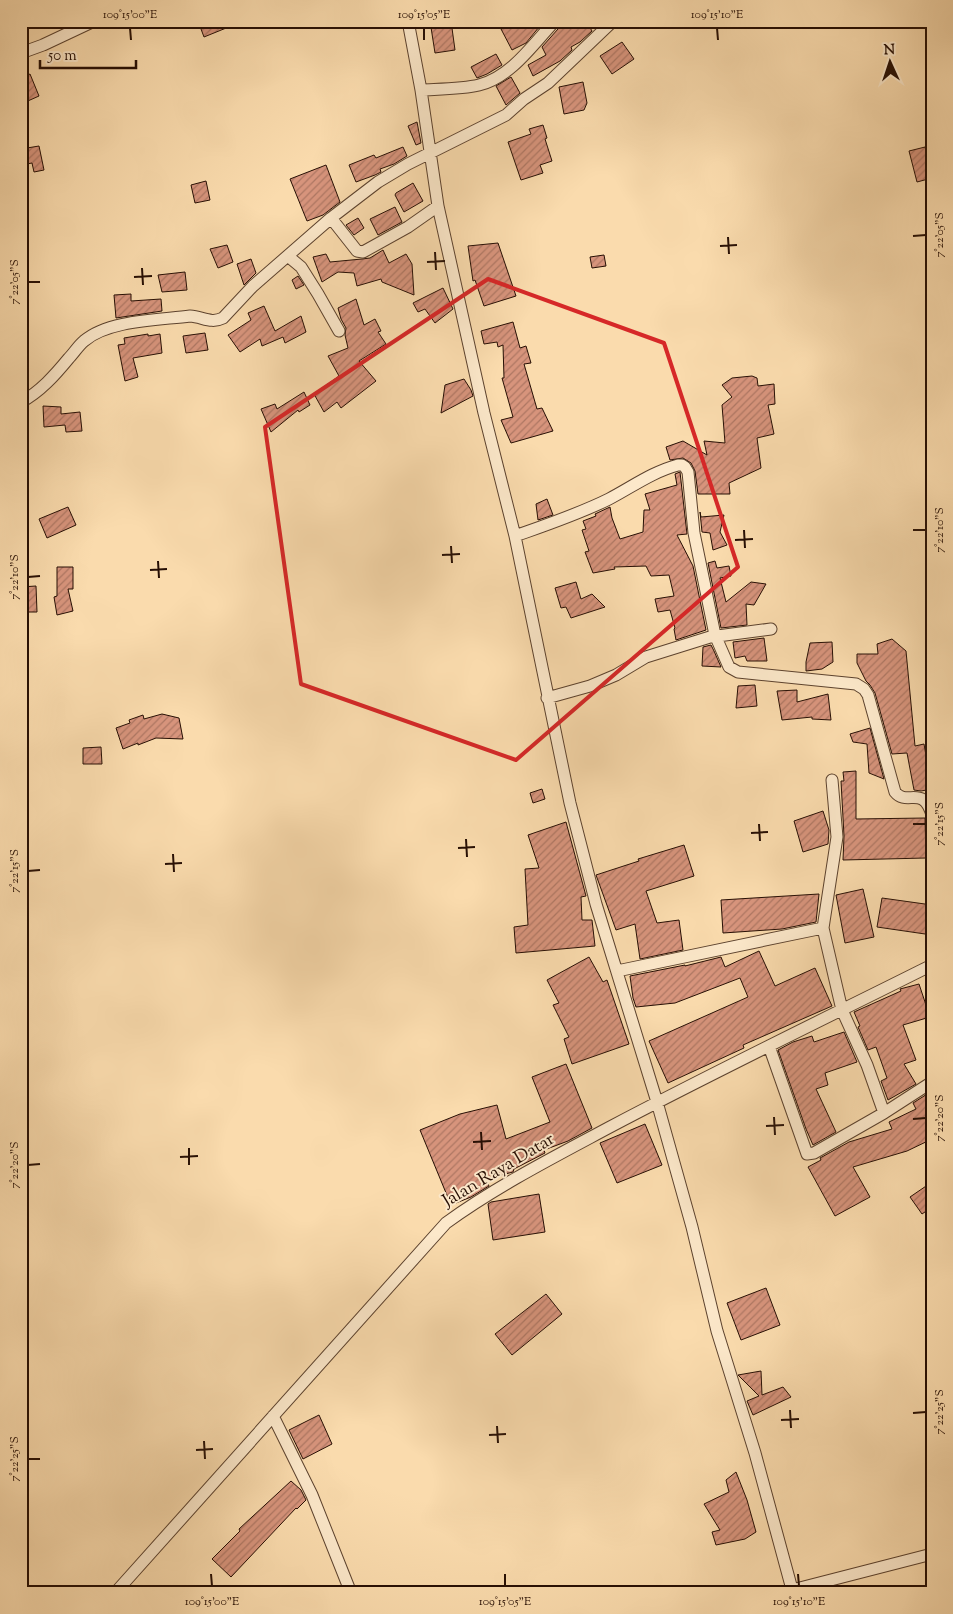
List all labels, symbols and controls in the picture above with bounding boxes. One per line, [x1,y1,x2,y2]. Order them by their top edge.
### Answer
text: 109°15'00"E [103,6,158,24]
text: 109°15'05"E [398,6,451,24]
text: 109°15'10"E [691,6,744,24]
scale bar [40,38,136,70]
north arrow [866,38,916,88]
text: N [883,41,896,61]
text: 50 m [47,46,77,67]
text: 7°22'05"S [931,212,949,258]
text: 7°22'05"S [6,259,24,305]
text: 7°22'10"S [931,507,949,553]
text: 7°22'10"S [6,554,24,600]
text: 7°22'15"S [931,802,949,846]
text: 7°22'15"S [6,849,24,893]
text: 7°22'20"S [931,1095,949,1141]
street label: Jalan Raya Datar [437,1127,560,1215]
text: 7°22'20"S [6,1142,24,1188]
text: 7°22'25"S [931,1389,949,1435]
text: 7°22'25"S [6,1436,24,1482]
text: 109°15'00"E [185,1593,240,1611]
text: 109°15'05"E [479,1593,532,1611]
text: 109°15'10"E [773,1593,826,1611]

